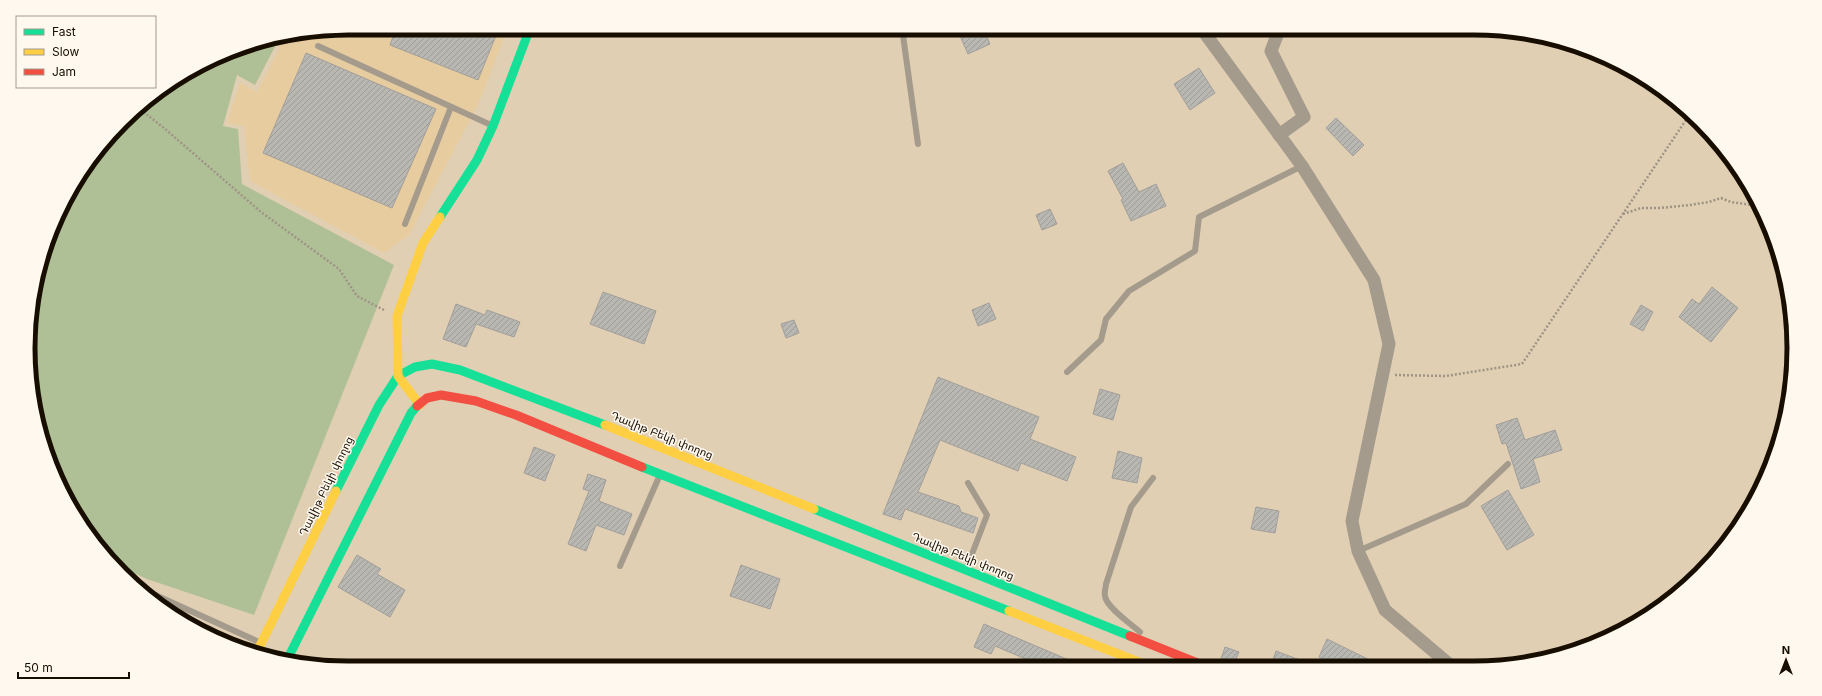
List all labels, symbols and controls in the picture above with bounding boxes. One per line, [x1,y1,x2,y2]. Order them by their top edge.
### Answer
legend [16,16,156,88]
text: Fast [52,24,76,39]
text: Slow [52,44,80,59]
text: Jam [52,64,76,79]
street label: Դավիթ Բեկի փողոց [609,408,715,462]
street label: Դավիթ Բեկի փողոց [296,434,356,538]
street label: Դավիթ Բեկի փողոց [910,529,1016,583]
north arrow [1766,640,1806,680]
text: N [1782,643,1790,657]
scale bar [18,654,129,680]
text: 50 m [24,660,53,675]

